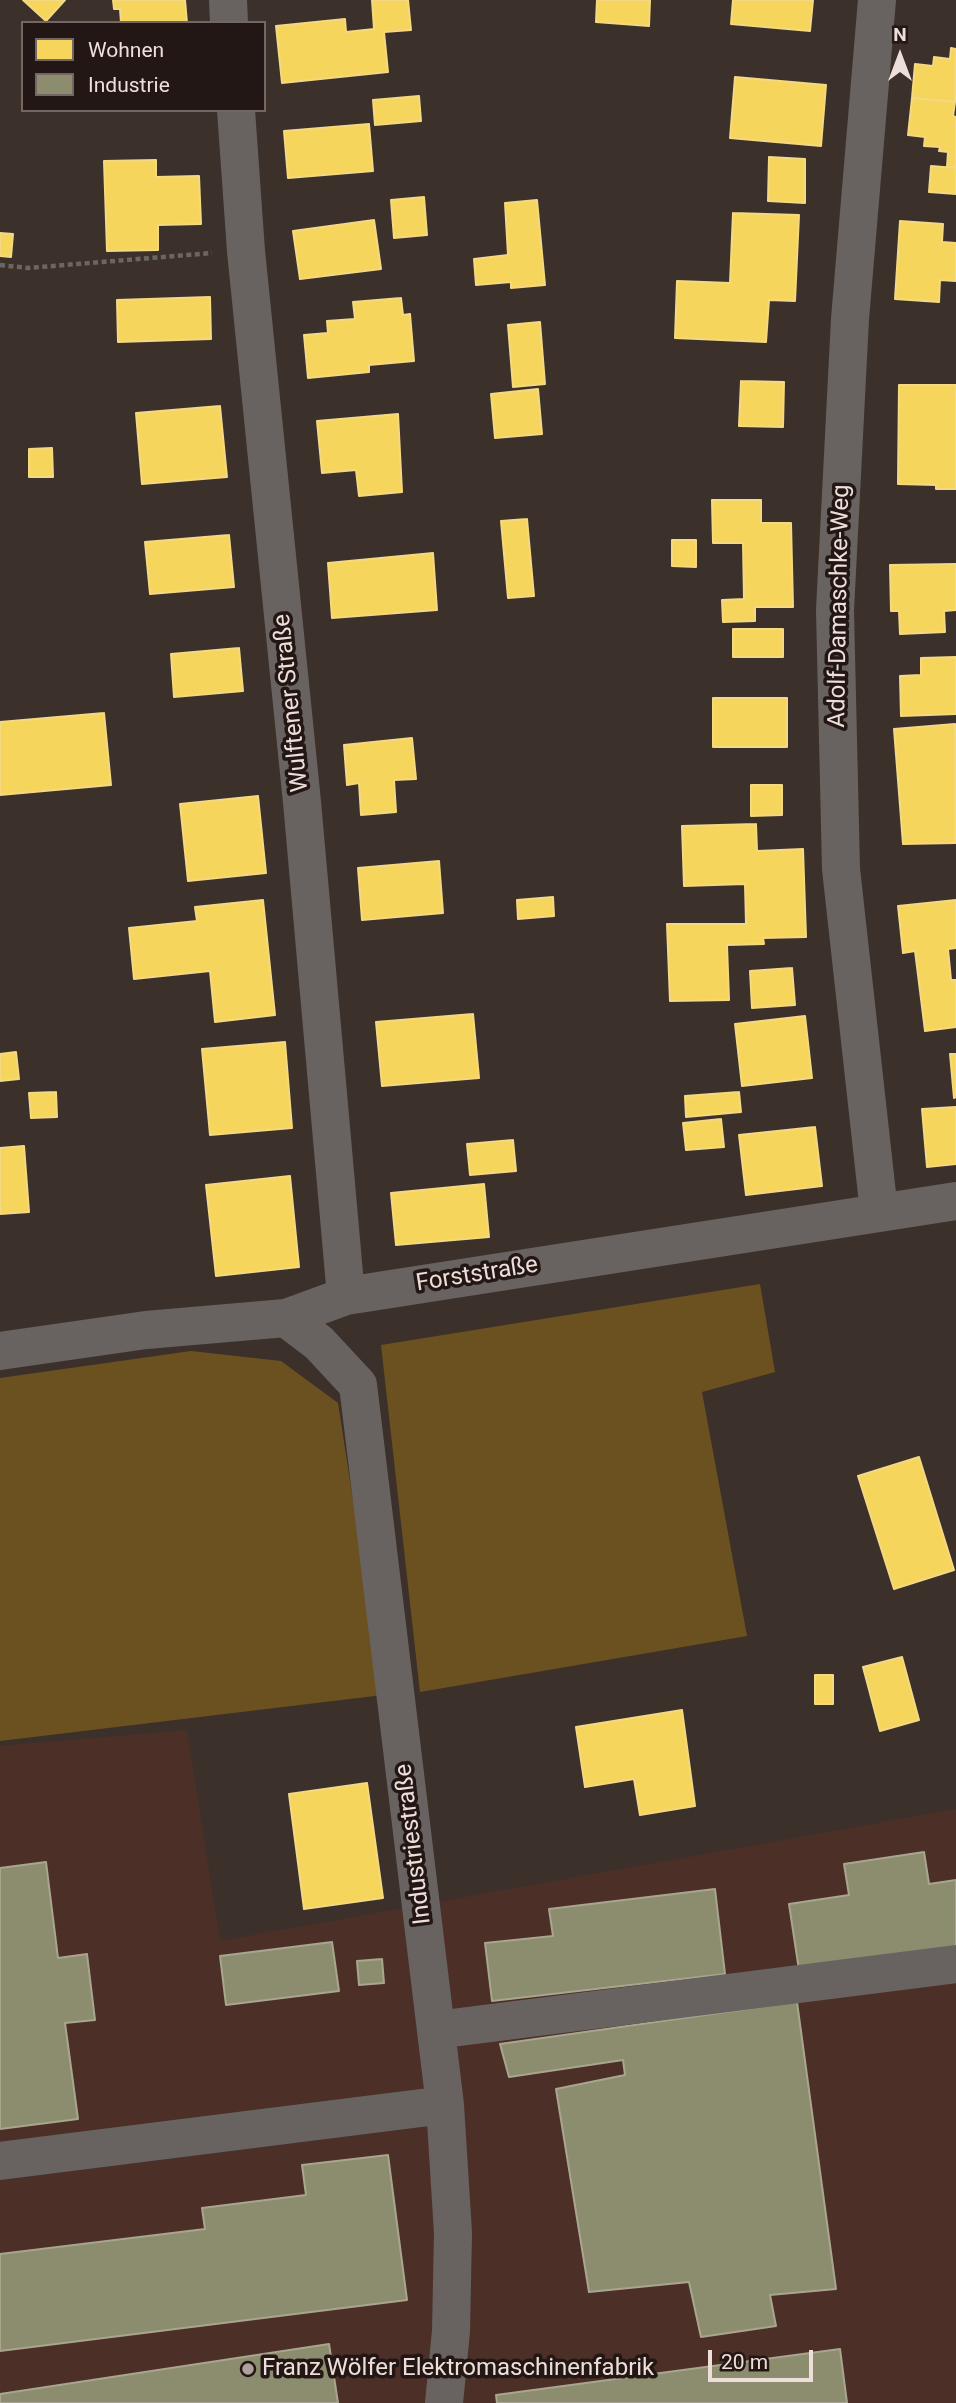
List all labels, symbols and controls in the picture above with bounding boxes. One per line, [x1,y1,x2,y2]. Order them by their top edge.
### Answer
legend [21,21,266,112]
north arrow [865,21,935,91]
text: N [893,23,907,46]
text: Wohnen [88,38,164,62]
text: Industrie [88,73,170,97]
street label: Adolf-Damaschke-Weg [823,484,857,728]
street label: Wulftener Straße [268,613,316,793]
street label: Forststraße [414,1251,540,1299]
street label: Industriestraße [390,1762,438,1926]
scale bar [711,2336,816,2380]
text: 20 m [721,2350,768,2374]
place label: Franz Wölfer Elektromaschinenfabrik [262,2355,654,2383]
marker: Franz Wölfer Elektromaschinenfabrik [240,2361,256,2377]

